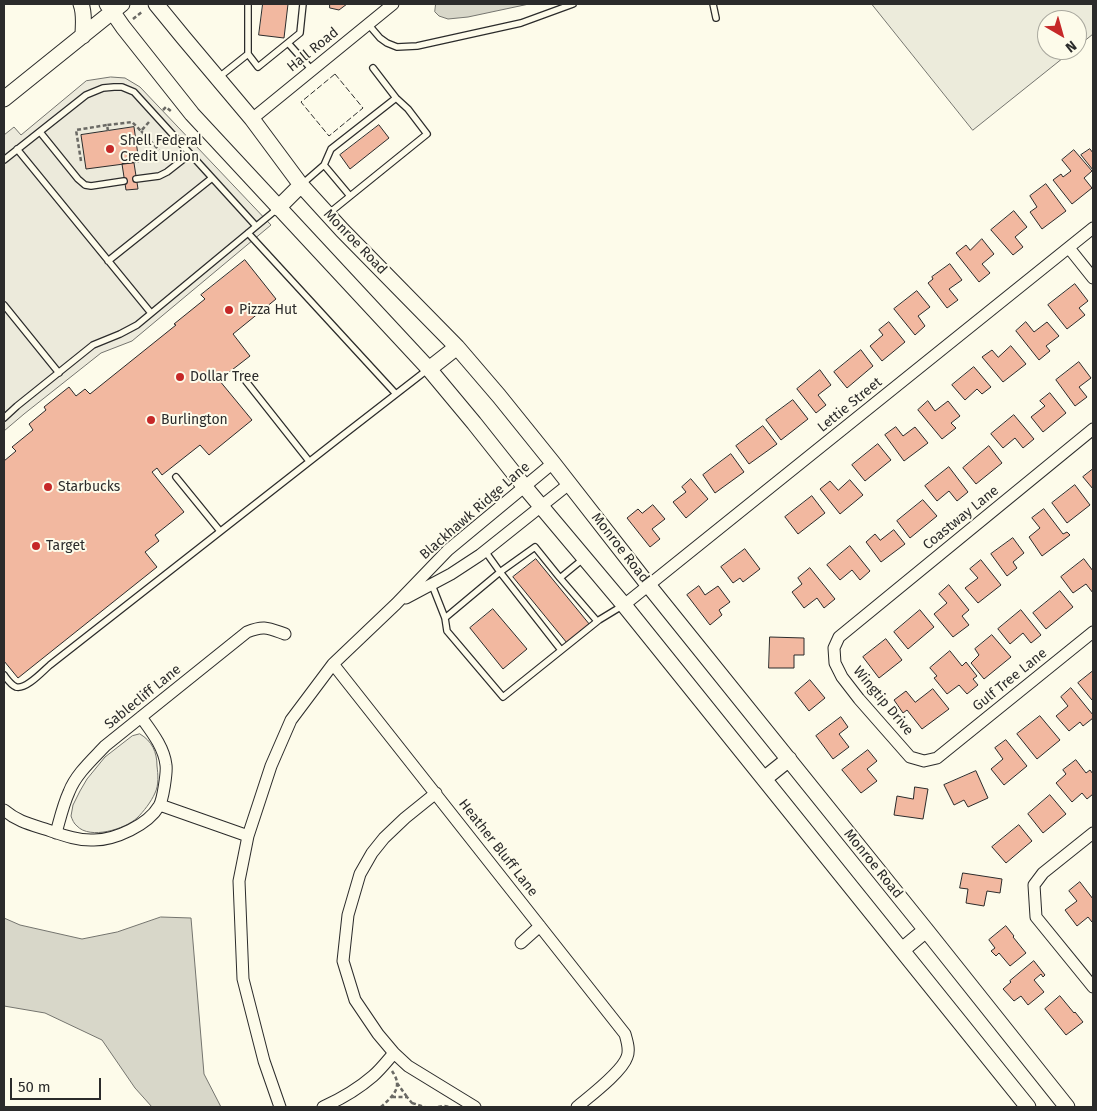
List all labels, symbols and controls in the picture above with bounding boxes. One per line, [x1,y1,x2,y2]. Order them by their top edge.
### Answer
north arrow [1037,10,1087,60]
street label: Hall Road [284,24,342,76]
text: N [1062,37,1080,56]
place label: Shell Federal Credit Union [120,133,202,166]
marker: Shell Federal Credit Union [104,143,116,155]
street label: Monroe Road [320,206,390,278]
place label: Pizza Hut [239,302,297,318]
marker: Pizza Hut [223,304,235,316]
place label: Dollar Tree [190,369,259,385]
marker: Dollar Tree [174,371,186,383]
street label: Lettie Street [815,374,885,436]
place label: Burlington [161,412,228,428]
marker: Burlington [145,414,157,426]
street label: Blackhawk Ridge Lane [417,459,533,563]
place label: Starbucks [58,479,120,495]
marker: Starbucks [42,481,54,493]
street label: Coastway Lane [920,482,1002,554]
street label: Monroe Road [588,510,652,586]
place label: Target [46,538,85,554]
marker: Target [30,540,42,552]
street label: Gulf Tree Lane [970,645,1050,715]
street label: Sablecliff Lane [101,661,185,733]
street label: Wingtip Drive [849,663,917,739]
street label: Heather Bluff Lane [455,796,541,900]
street label: Monroe Road [840,826,906,902]
scale bar [12,1068,104,1100]
text: 50 m [18,1078,51,1096]

